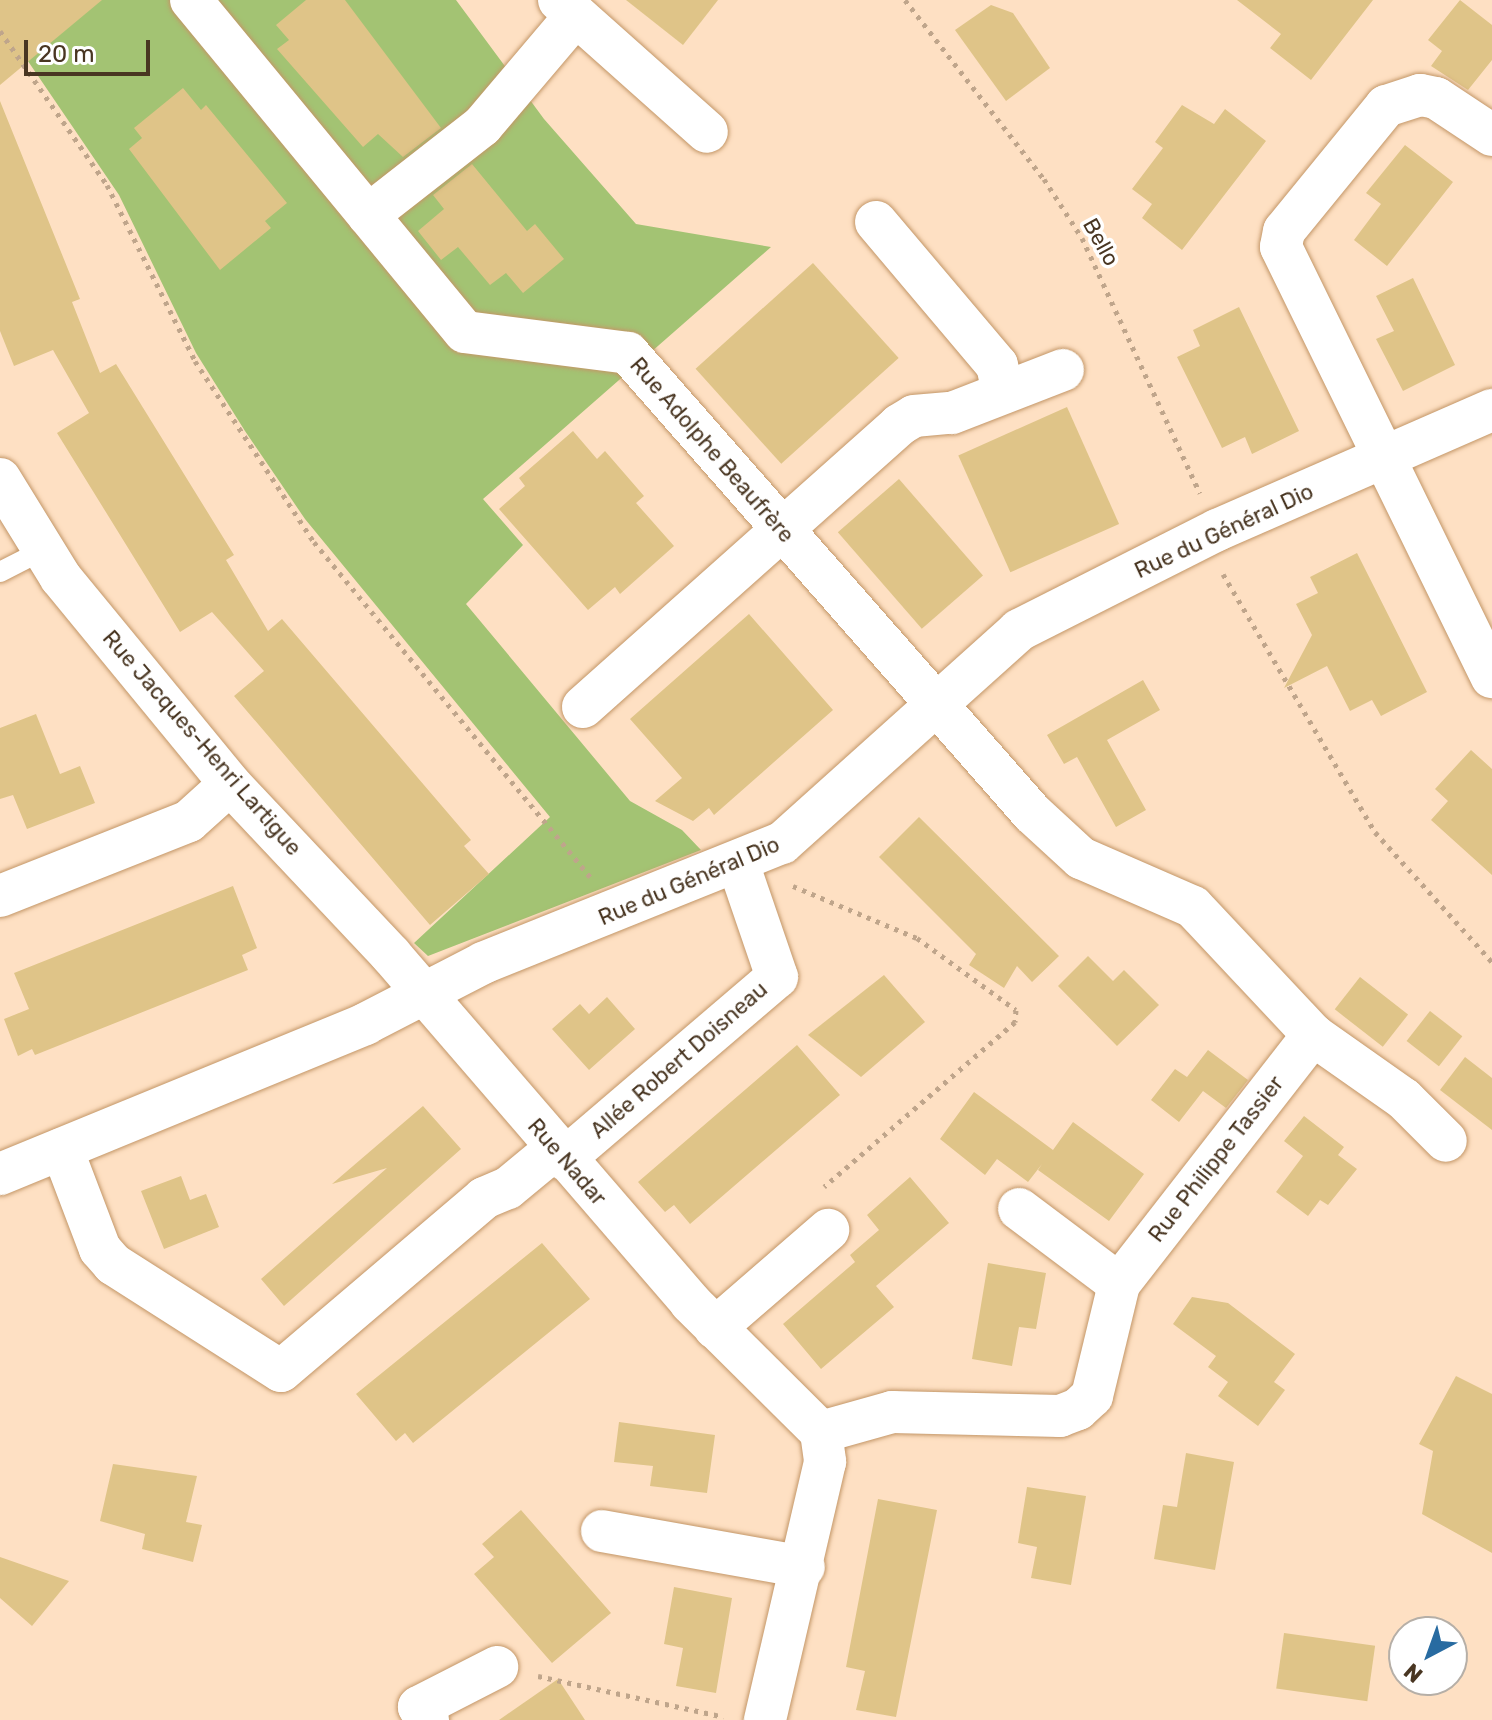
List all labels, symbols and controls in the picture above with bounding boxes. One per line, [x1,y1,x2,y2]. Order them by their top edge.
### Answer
scale bar [28,24,154,74]
text: 20 m [38,40,95,68]
street label: Bello [1077,214,1125,270]
street label: Rue Adolphe Beaufrère [624,352,800,548]
street label: Rue du Général Dio [1130,478,1318,584]
street label: Rue Jacques-Henri Lartigue [97,625,307,861]
street label: Rue du Général Dio [594,831,784,931]
street label: Allée Robert Doisneau [585,976,773,1144]
street label: Rue Philippe Tassier [1143,1070,1289,1248]
street label: Rue Nadar [522,1113,612,1211]
north arrow [1388,1616,1468,1696]
text: N [1398,1658,1428,1688]

